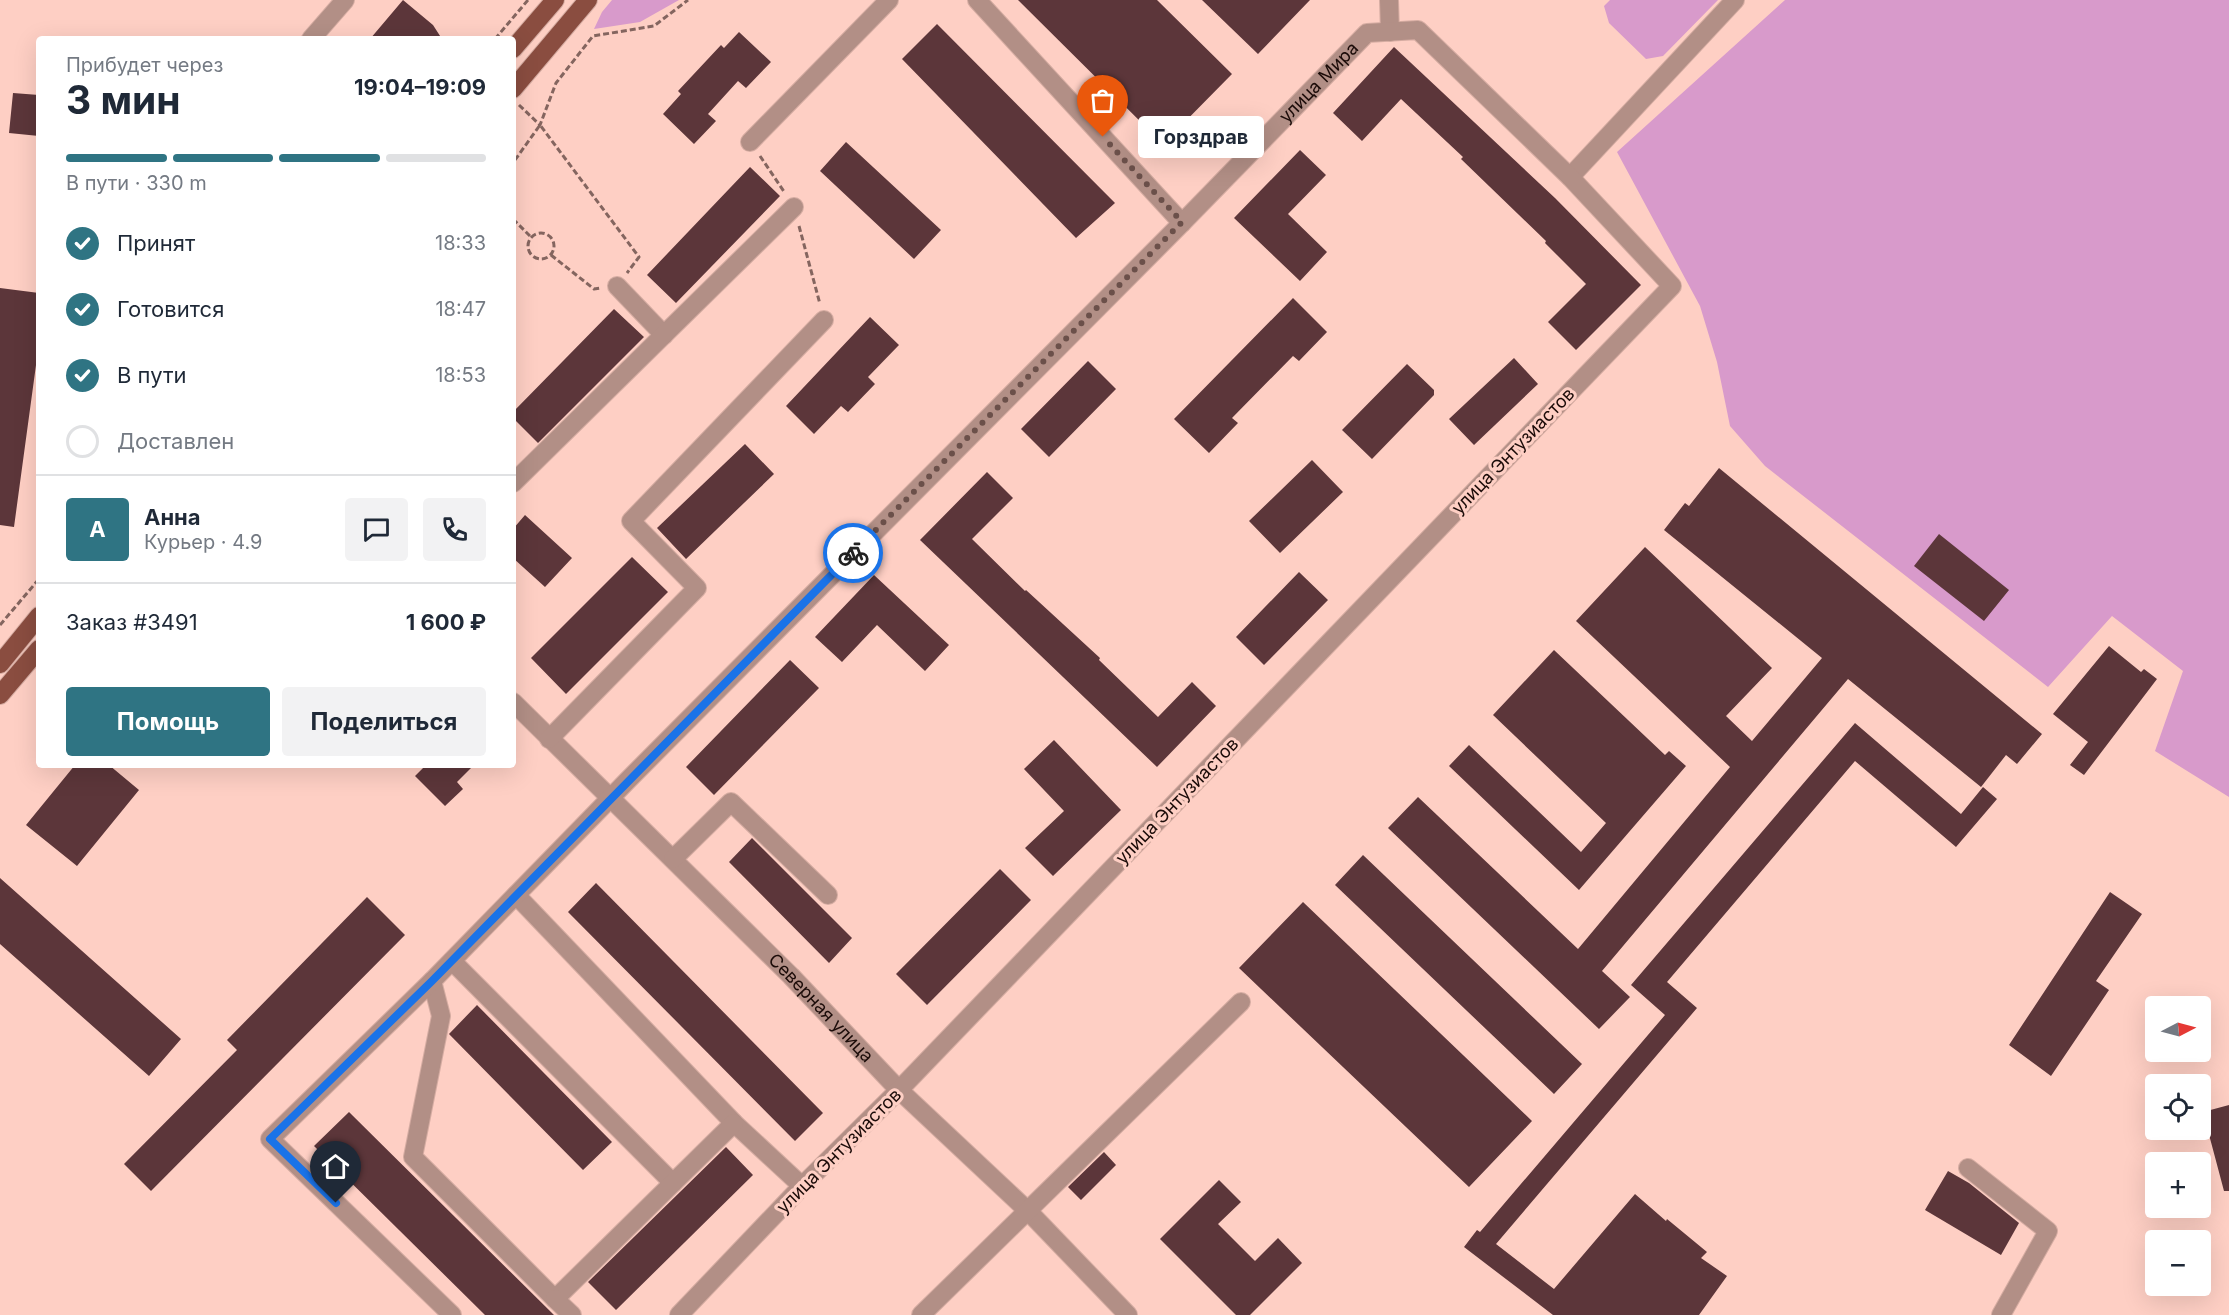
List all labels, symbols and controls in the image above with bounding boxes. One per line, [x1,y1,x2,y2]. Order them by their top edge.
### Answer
street label: улица Мира [1275,37,1362,127]
text: Прибудет через [66,53,223,77]
text: 19:04–19:09 [354,74,486,100]
pin [1077,75,1128,137]
text: 3 мин [66,76,181,123]
icon: bag [1086,84,1119,117]
callout: Горздрав [1139,116,1265,158]
text: Горздрав [1154,125,1248,149]
text: В пути · 330 m [66,171,207,195]
icon: check [66,227,99,260]
text: Принят [117,230,195,256]
text: 18:33 [435,231,486,255]
icon: check [66,293,99,326]
text: Готовится [117,296,224,322]
text: 18:47 [435,297,486,321]
icon: check [66,359,99,392]
text: В пути [117,362,186,388]
text: 18:53 [435,363,486,387]
street label: улица Энтузиастов [1447,383,1578,518]
text: Доставлен [117,428,234,454]
button: chat [345,498,408,561]
button: phone [423,498,486,561]
text: Анна [144,504,201,530]
text: А [89,516,106,542]
courier [823,523,883,583]
text: Курьер · 4.9 [144,530,263,554]
icon: bike [837,537,870,570]
text: Заказ #3491 [66,609,198,635]
text: 1 600 ₽ [406,609,486,635]
button: Помощь [66,687,270,756]
button: Поделиться [282,687,486,756]
street label: улица Энтузиастов [1111,733,1242,868]
street label: Северная улица [764,949,878,1066]
north arrow [2145,996,2211,1062]
map controls [2145,996,2211,1296]
button: locate [2145,1074,2211,1140]
street label: улица Энтузиастов [772,1084,905,1217]
pin [310,1141,361,1203]
icon: home [319,1150,352,1183]
button: + [2145,1152,2211,1218]
button: − [2145,1230,2211,1296]

